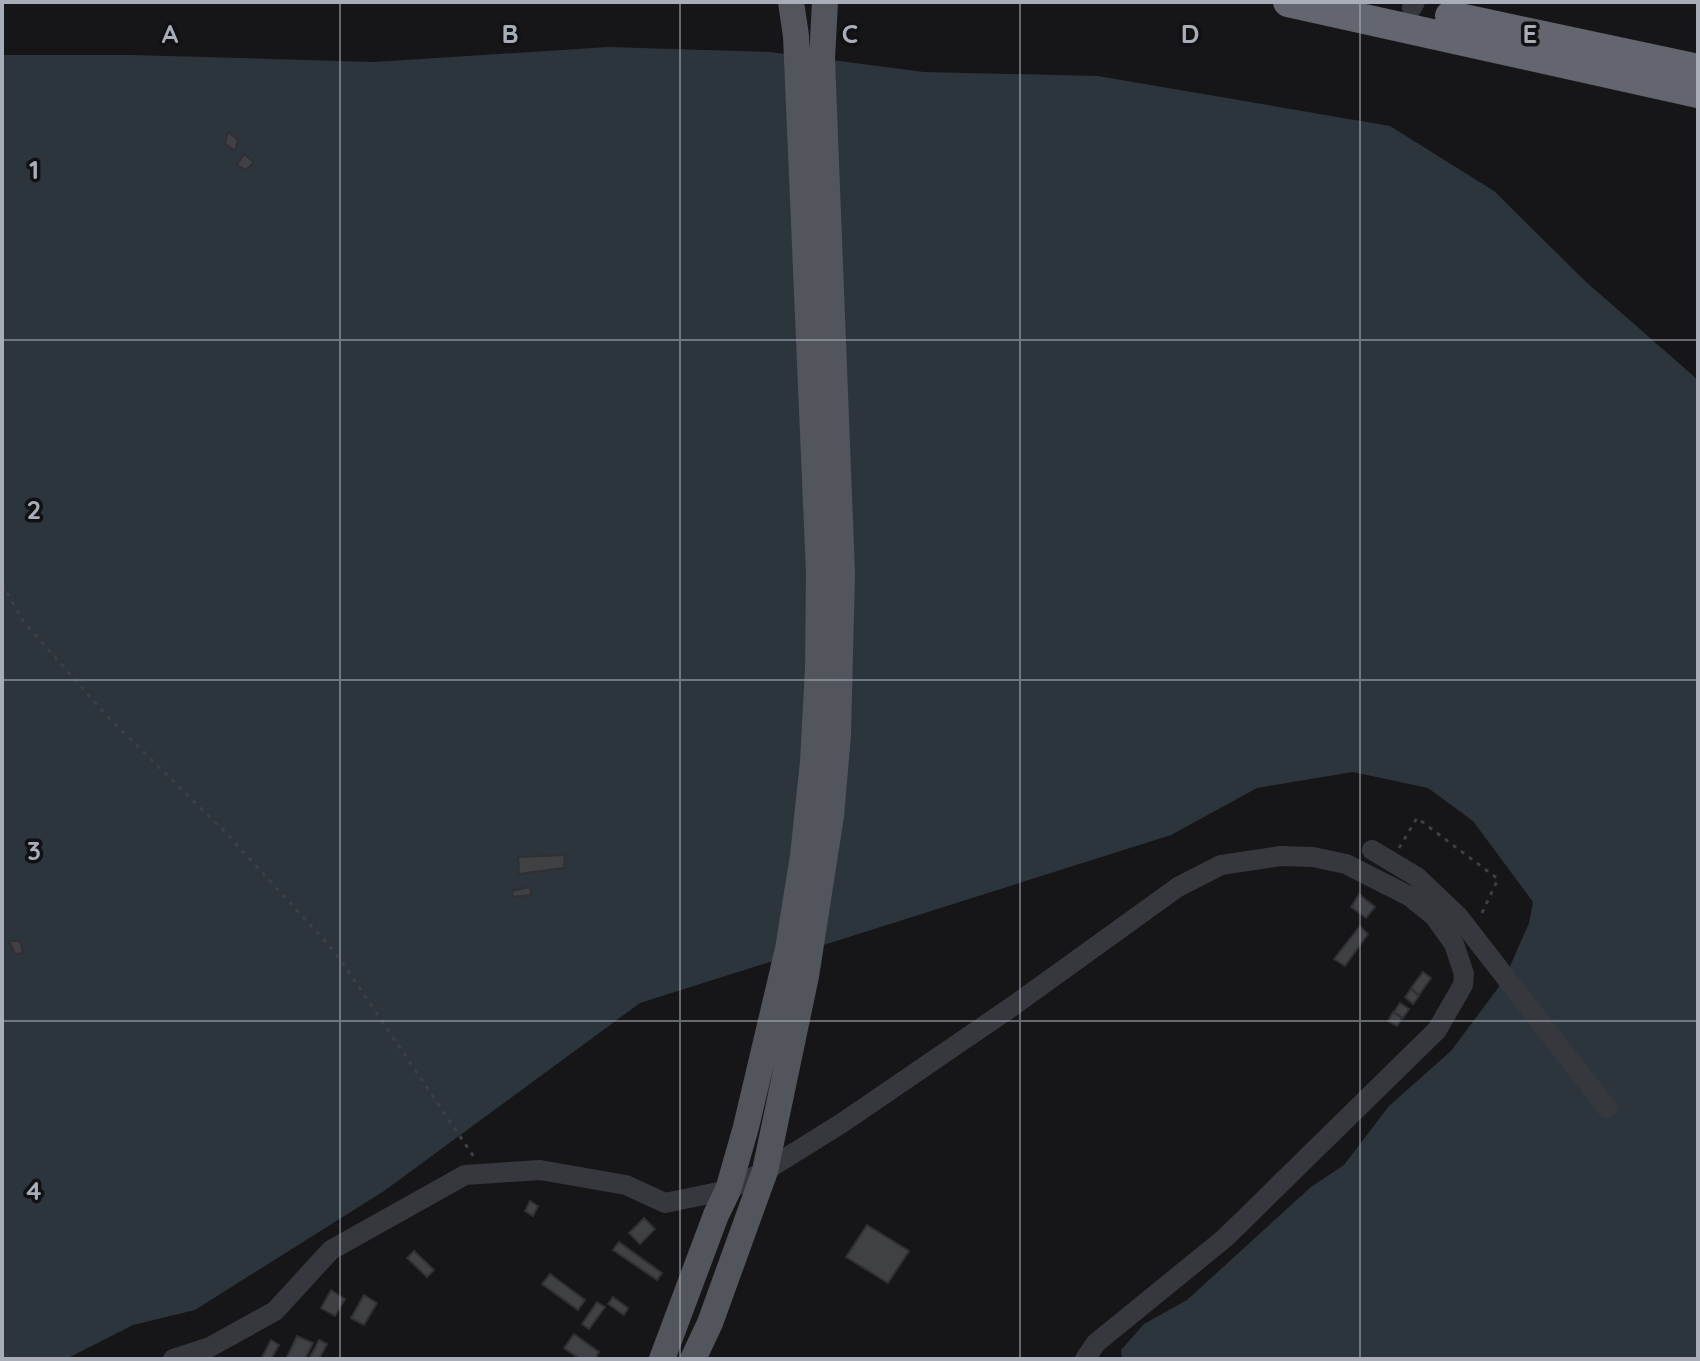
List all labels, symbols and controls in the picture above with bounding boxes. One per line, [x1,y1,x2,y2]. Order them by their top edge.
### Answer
text: A [162,17,179,50]
text: B [501,17,519,50]
text: C [842,17,858,50]
text: D [1181,17,1199,50]
text: E [1523,17,1537,50]
text: 1 [29,153,39,186]
text: 2 [27,493,41,526]
text: 3 [27,834,41,867]
text: 4 [26,1174,42,1207]

